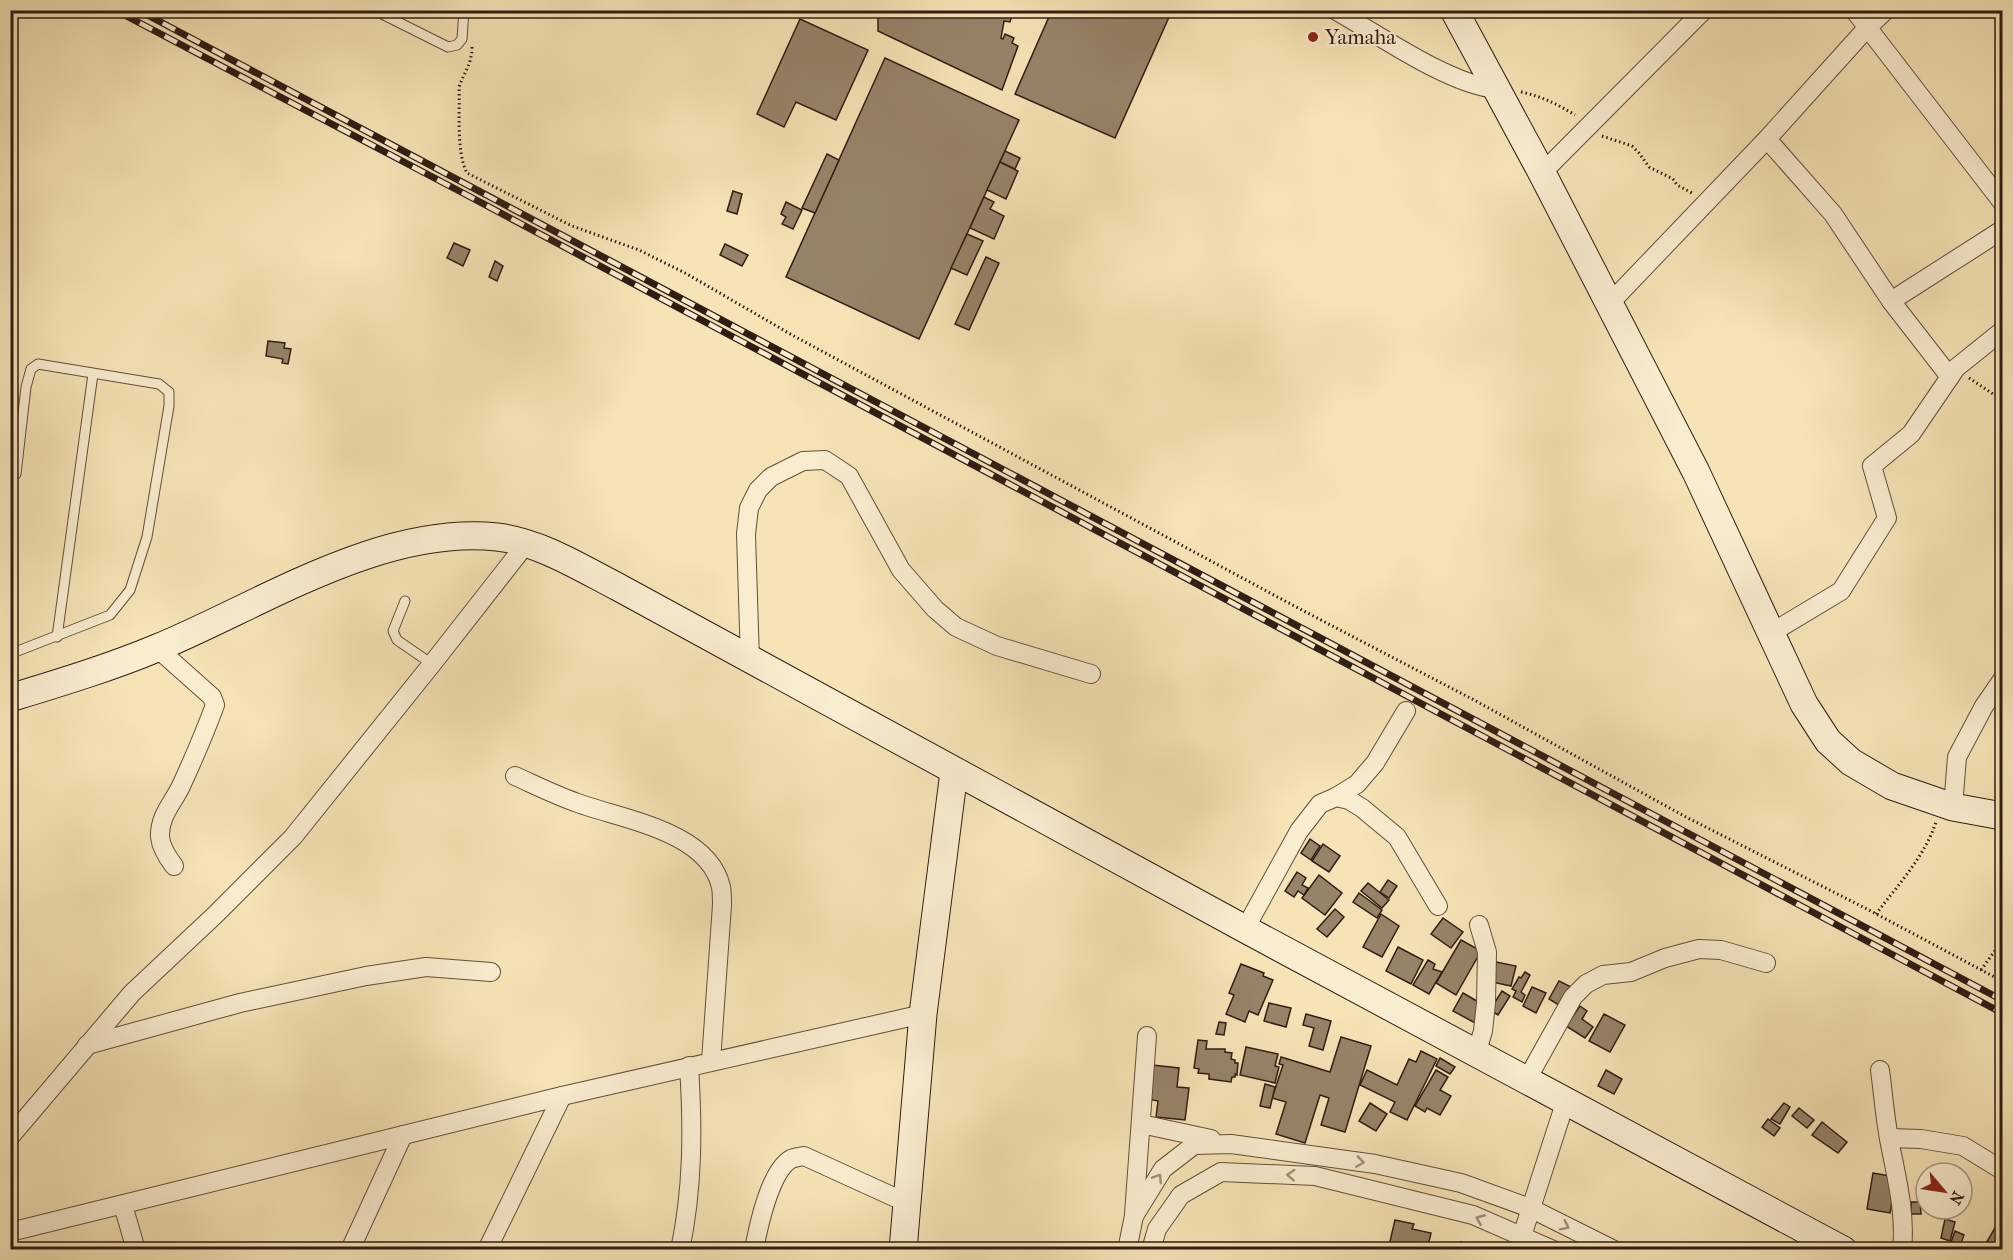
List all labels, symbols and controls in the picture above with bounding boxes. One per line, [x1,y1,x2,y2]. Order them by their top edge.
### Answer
place label: Yamaha [1324,25,1396,49]
marker: Yamaha [1306,30,1320,44]
one-way arrow [1355,1156,1364,1168]
north arrow [1914,1161,1974,1221]
one-way arrow [1286,1169,1295,1182]
one-way arrow [1151,1173,1162,1184]
text: N [1945,1188,1968,1209]
one-way arrow [1475,1213,1486,1226]
one-way arrow [1559,1218,1570,1230]

